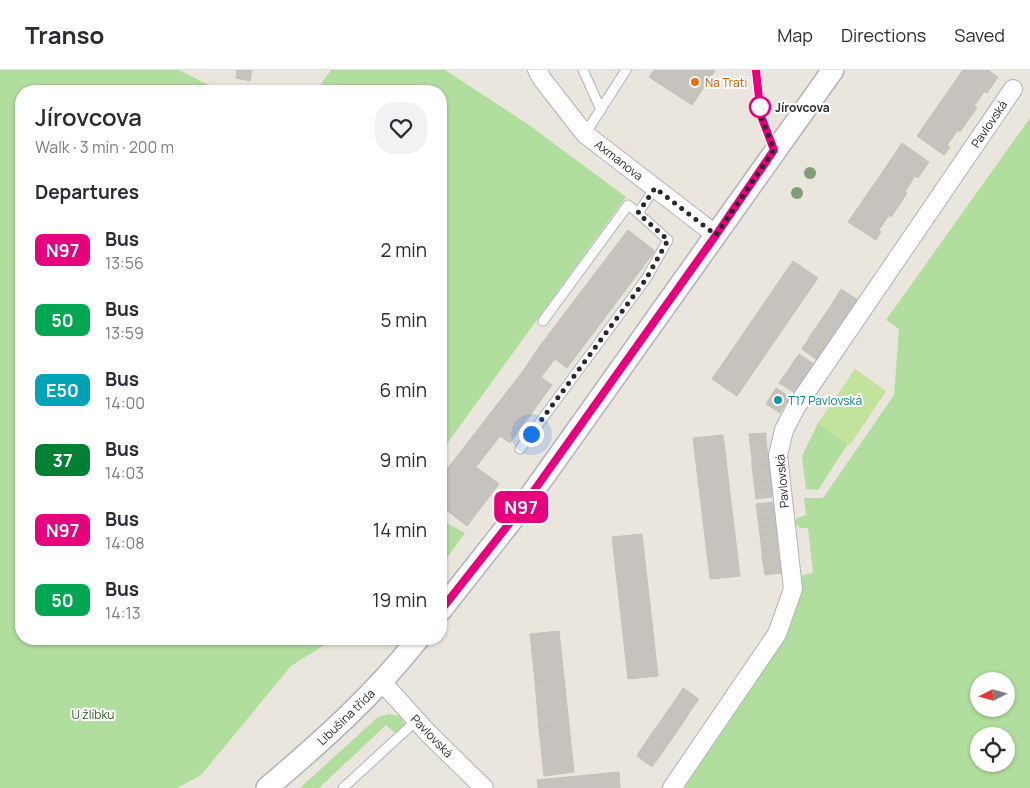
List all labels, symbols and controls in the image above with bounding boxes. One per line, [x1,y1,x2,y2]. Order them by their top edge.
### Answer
text: Transo [25,18,104,51]
text: Map [777,23,813,47]
text: Directions [841,23,926,47]
text: Saved [954,23,1005,47]
place label: Na Trati [705,74,747,91]
marker: Na Trati [689,76,701,88]
marker: Jírovcova [749,96,771,118]
street label: Pavlovská [967,97,1011,151]
place label: Jírovcova [775,99,830,116]
text: Jírovcova [35,100,142,133]
button: heart [375,102,427,154]
text: Walk · 3 min · 200 m [35,136,174,158]
street label: Axmanova [591,136,647,184]
text: Departures [35,179,139,205]
text: Bus [105,226,139,252]
text: 2 min [381,237,427,263]
text: N97 [46,238,79,262]
text: 13:56 [105,252,144,274]
text: Bus [105,296,139,322]
text: 5 min [380,307,427,333]
text: 50 [51,308,74,332]
text: 13:59 [105,322,144,344]
text: Bus [105,366,139,392]
text: 6 min [380,377,427,403]
text: E50 [46,378,79,402]
text: 14:00 [105,392,145,414]
place label: T17 Pavlovská [788,392,862,409]
marker: T17 Pavlovská [772,394,784,406]
your location [519,422,544,447]
text: Bus [105,436,139,462]
text: 9 min [380,447,427,473]
text: 37 [52,448,73,472]
street label: Pavlovská [771,453,793,509]
text: 14:03 [105,462,144,484]
line badge: N97 [492,491,550,523]
text: N97 [504,495,538,519]
text: Bus [105,506,139,532]
text: 14 min [373,517,427,543]
text: N97 [46,518,79,542]
text: 14:08 [105,532,145,554]
text: Bus [105,576,139,602]
text: 19 min [372,587,427,613]
text: 50 [51,588,74,612]
text: 14:13 [105,602,141,624]
north arrow [970,672,1015,718]
map controls [970,672,1015,772]
street label: Libušina třída [313,685,379,749]
park label: U žlíbku [72,706,114,723]
street label: Pavlovská [407,711,457,761]
button: locate [970,727,1015,772]

